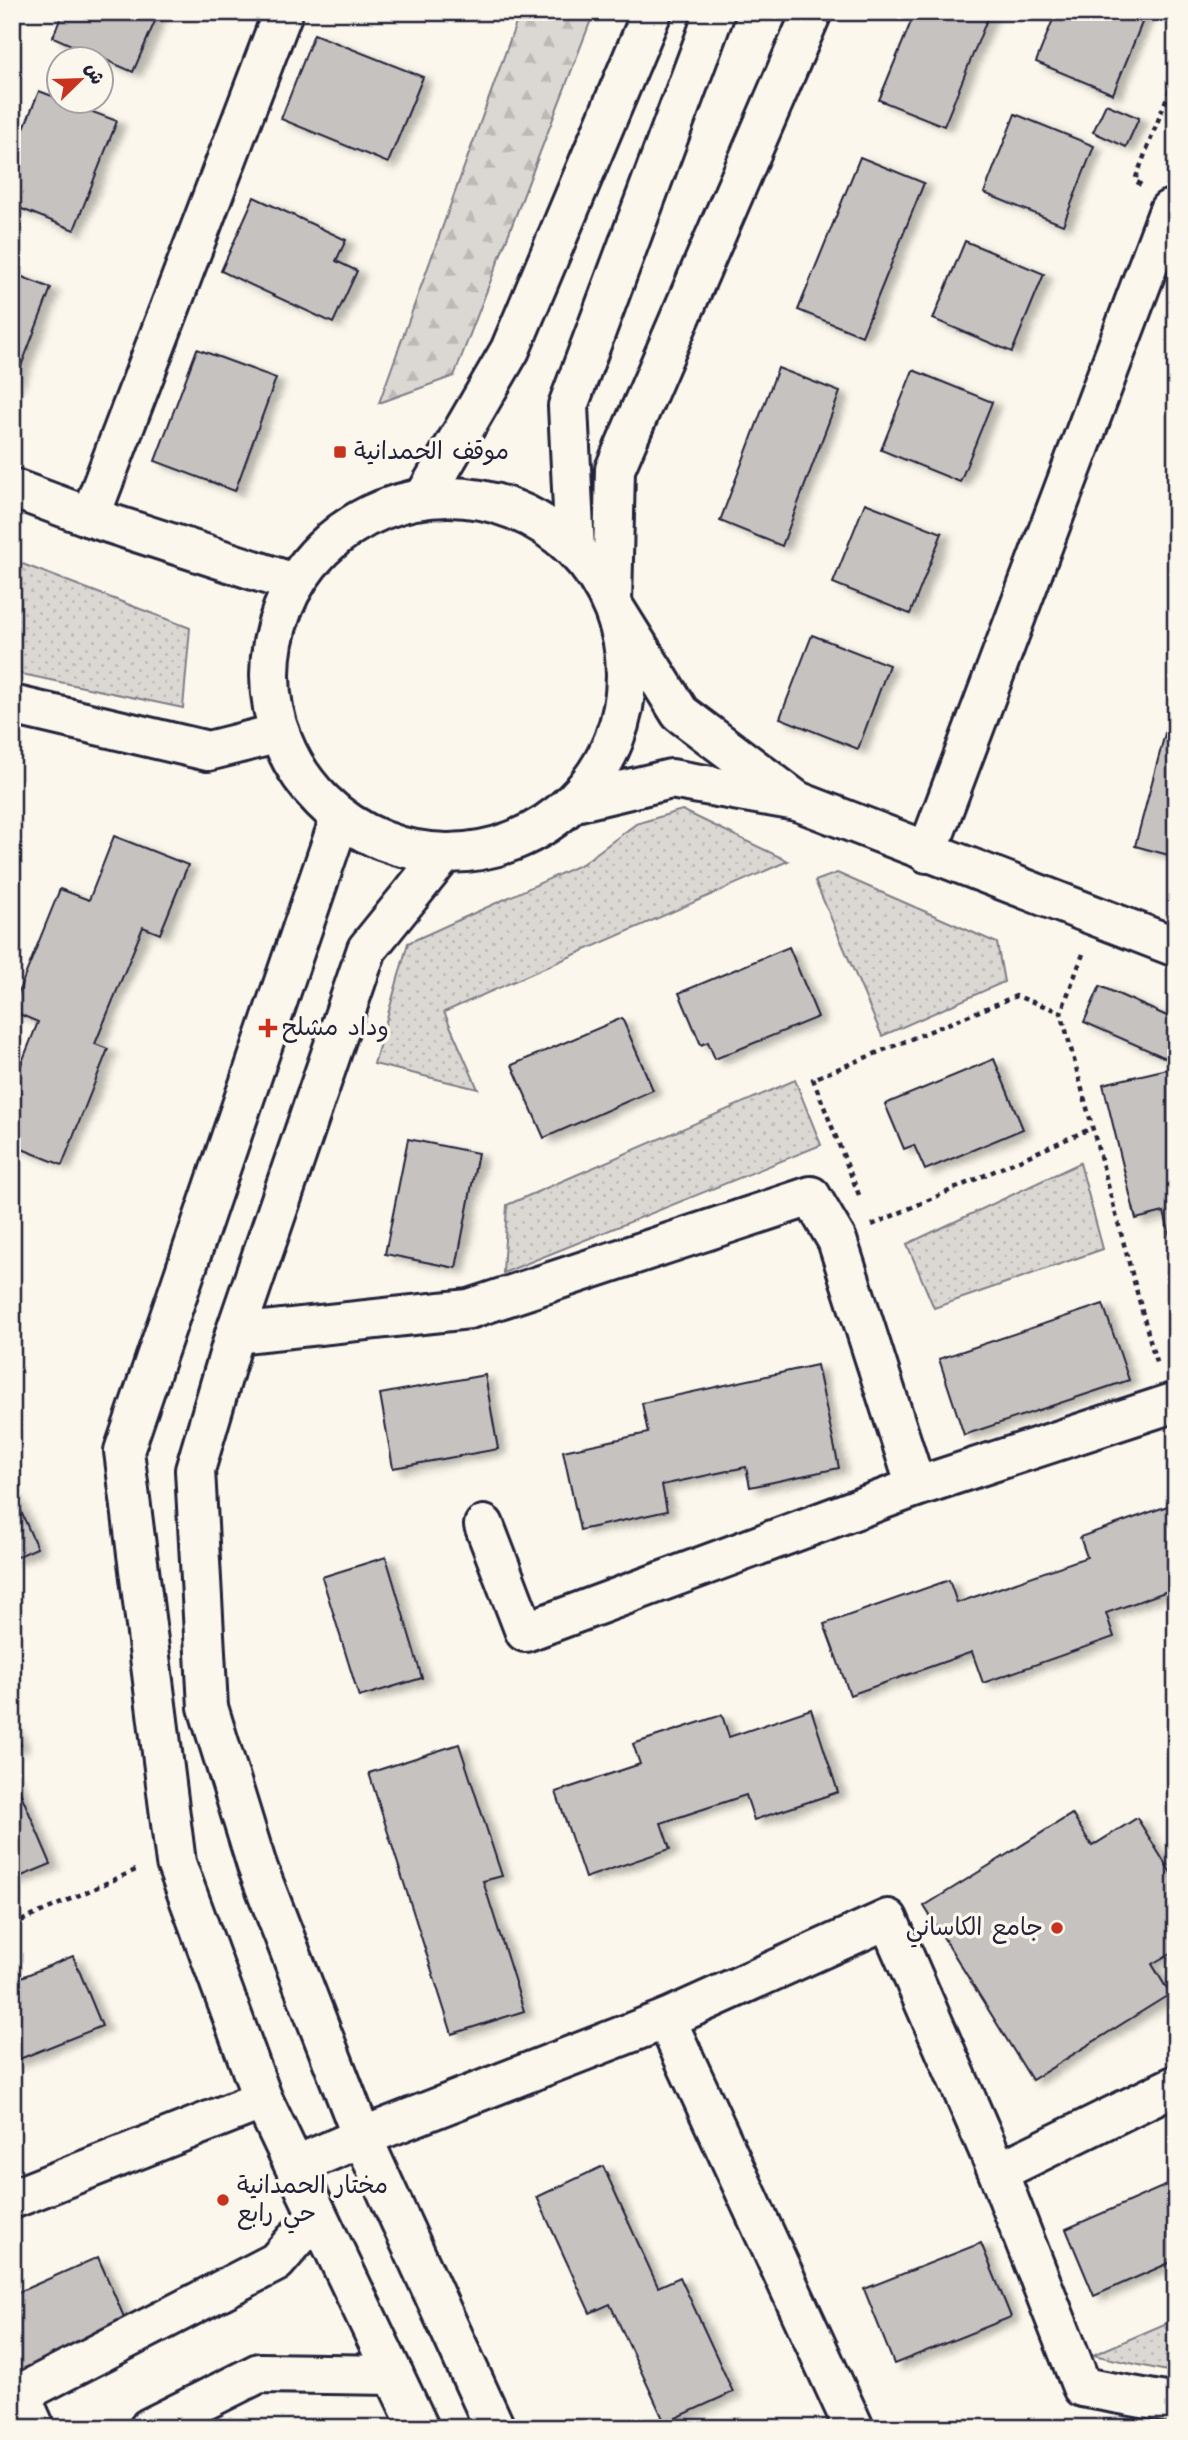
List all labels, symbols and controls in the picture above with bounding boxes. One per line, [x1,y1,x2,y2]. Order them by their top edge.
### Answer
north arrow [46,46,116,116]
text: ش [78,59,111,89]
place label: موقف الحمدانية [354,435,509,469]
marker: موقف الحمدانية [332,444,348,460]
place label: وداد مشلح [282,1011,389,1045]
marker: وداد مشلح [260,1020,276,1036]
place label: جامع الكاساني [906,1911,1043,1948]
marker: جامع الكاساني [1049,1920,1065,1936]
place label: مختار الحمدانية حي رابع [237,2169,388,2234]
marker: مختار الحمدانية حي رابع [215,2192,231,2208]

